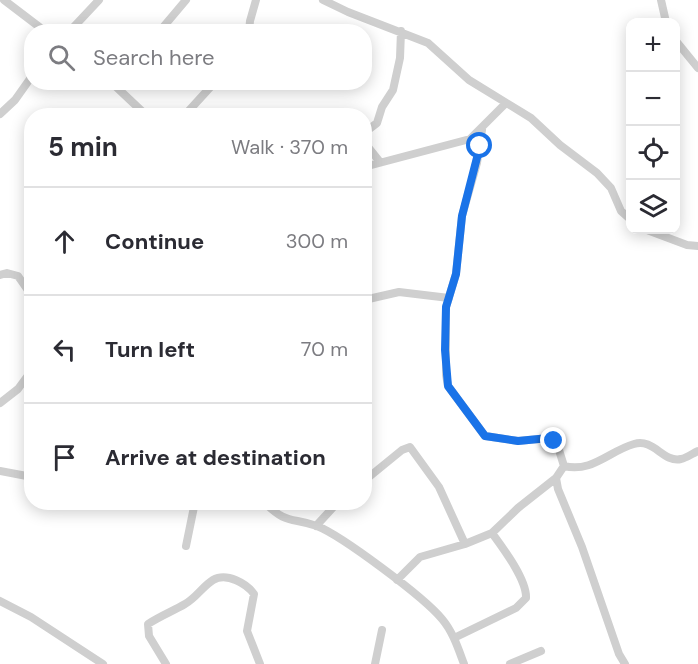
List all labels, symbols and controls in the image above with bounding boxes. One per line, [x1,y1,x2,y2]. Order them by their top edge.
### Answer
map controls [626,18,680,234]
button: + [626,18,680,72]
search box [24,24,372,90]
icon: search [45,41,78,74]
text: Search here [93,43,214,72]
button: − [626,72,680,126]
button: locate [626,126,680,180]
text: 5 min [48,130,118,164]
route start [466,132,492,158]
text: Walk · 370 m [231,134,348,160]
button: layers [626,180,680,234]
icon: ahead [48,225,81,258]
text: Continue [105,227,204,256]
text: 300 m [286,228,348,254]
icon: left [48,333,81,366]
text: Turn left [105,335,195,364]
text: 70 m [301,336,348,362]
route end [540,427,566,453]
icon: arrive [48,441,81,474]
text: Arrive at destination [105,443,326,472]

